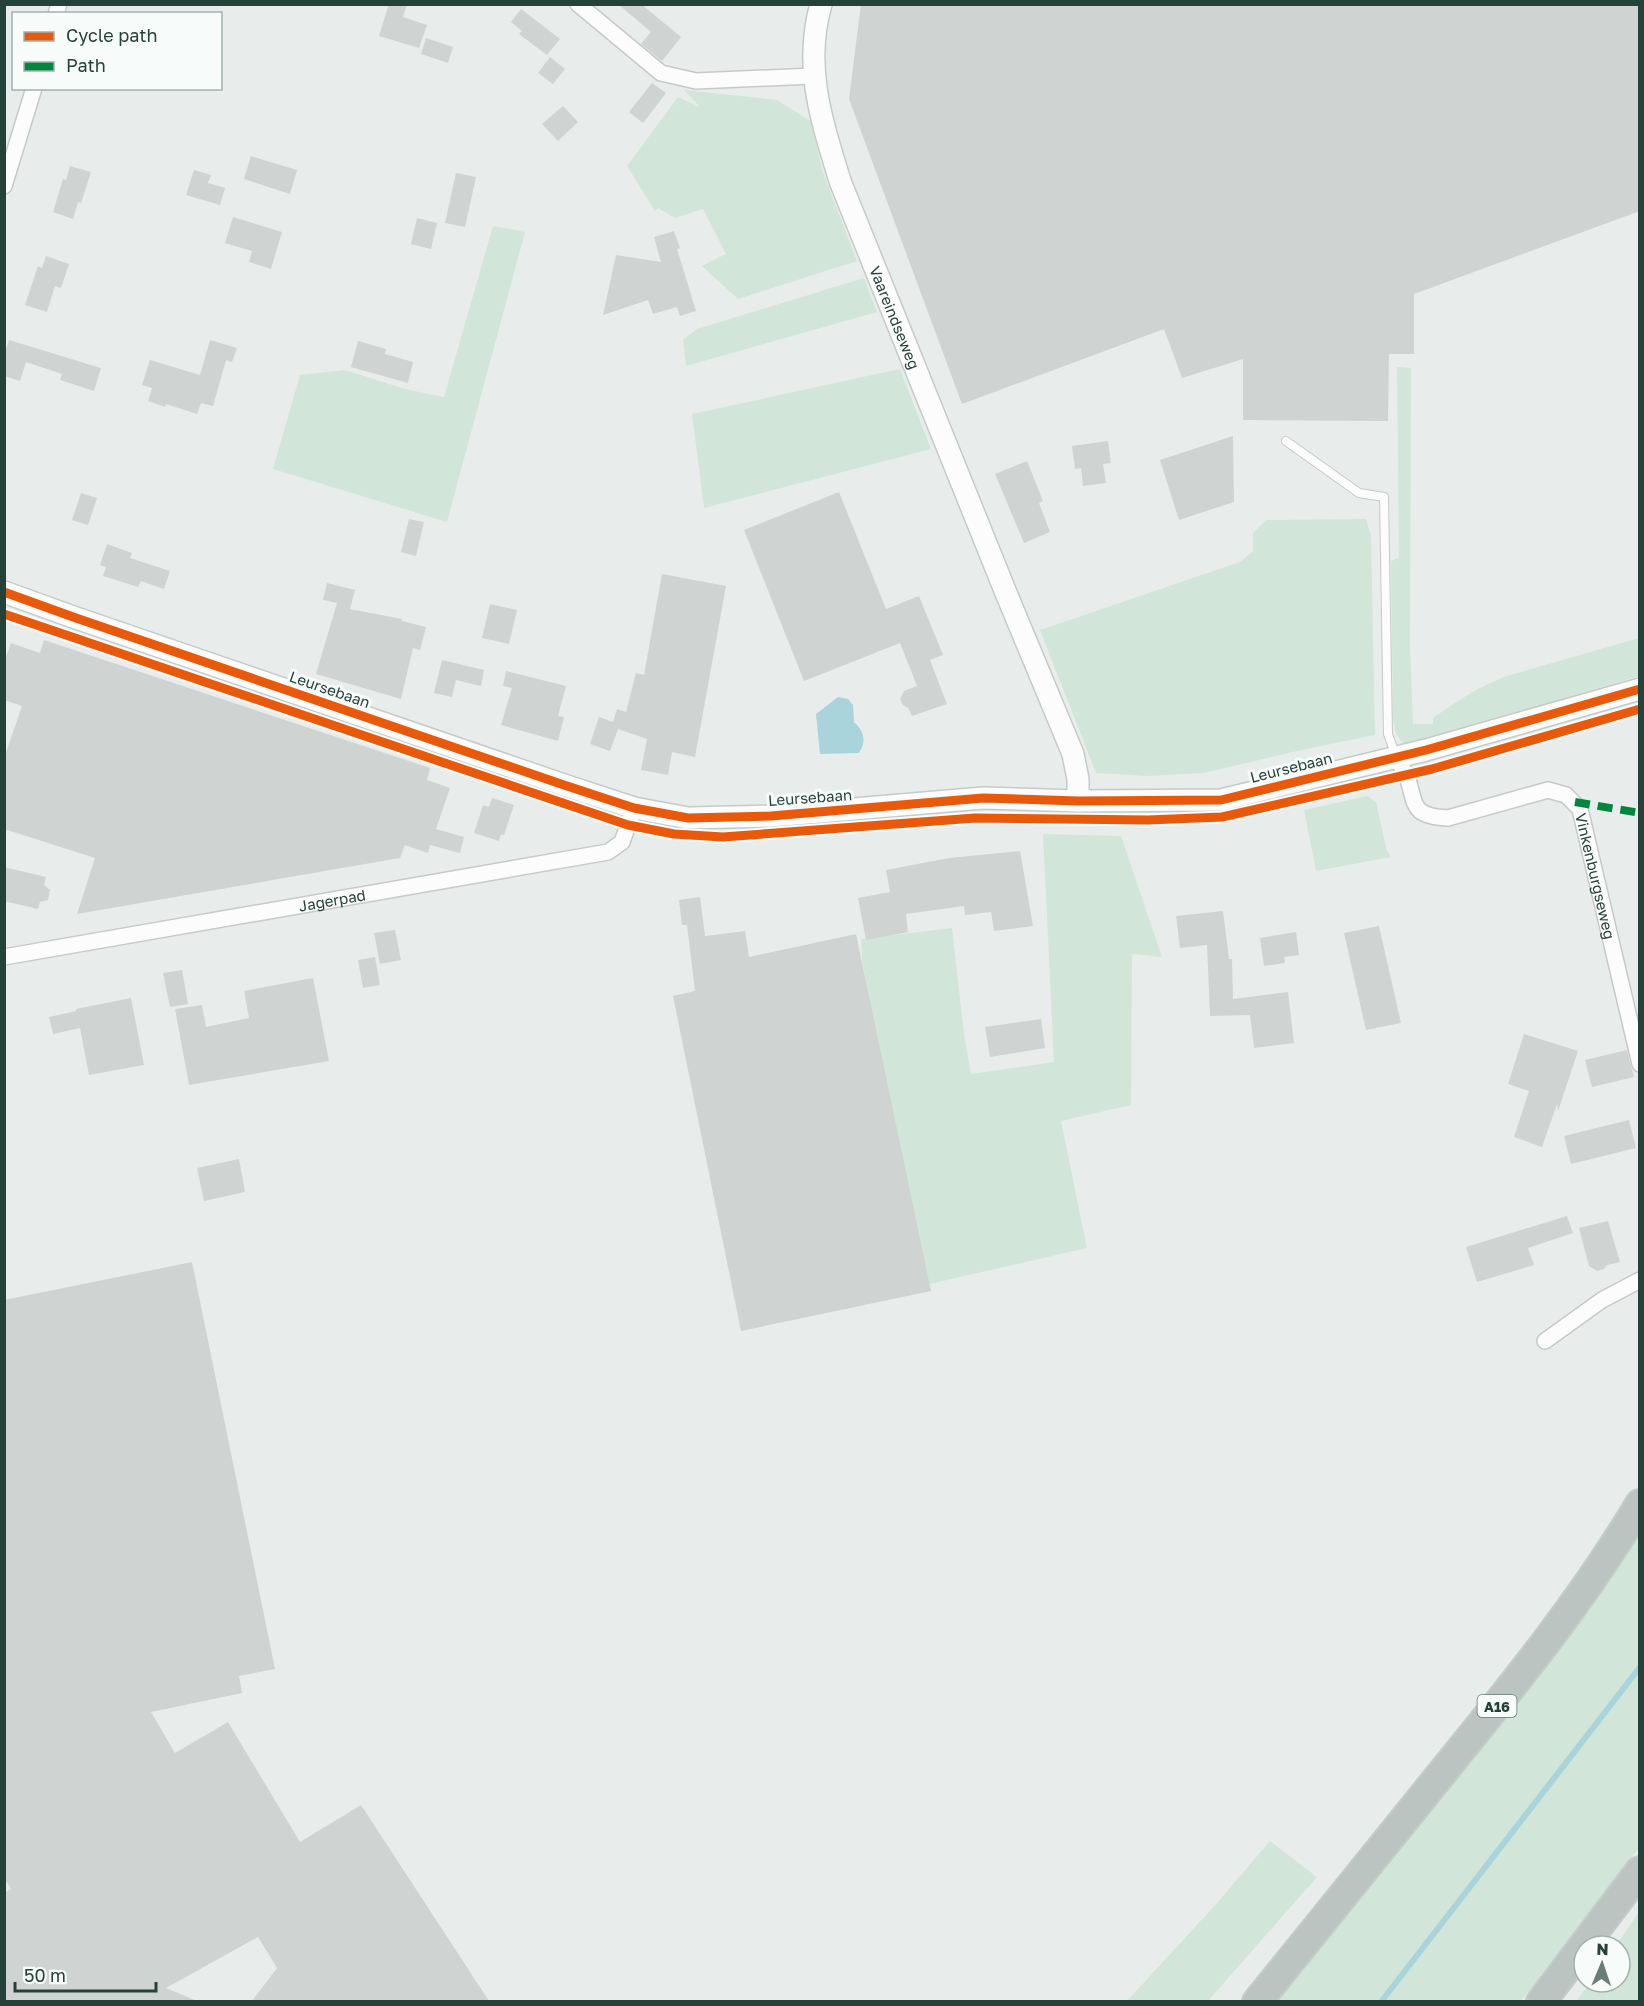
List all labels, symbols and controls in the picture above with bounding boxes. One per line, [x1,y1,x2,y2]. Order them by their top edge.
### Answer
legend [12,12,222,90]
text: Cycle path [66,24,158,46]
text: Path [66,54,106,76]
street label: Vaareindseweg [866,263,924,372]
street label: Leursebaan [287,667,373,711]
street label: Leursebaan [1248,748,1334,786]
street label: Leursebaan [767,785,853,809]
street label: Vinkenburgseweg [1572,811,1619,941]
street label: Jagerpad [297,885,367,915]
road number: A16 [1478,1695,1516,1717]
north arrow [1572,1934,1632,1994]
text: N [1596,1939,1609,1959]
scale bar [15,1955,156,1993]
text: 50 m [24,1964,66,1986]

